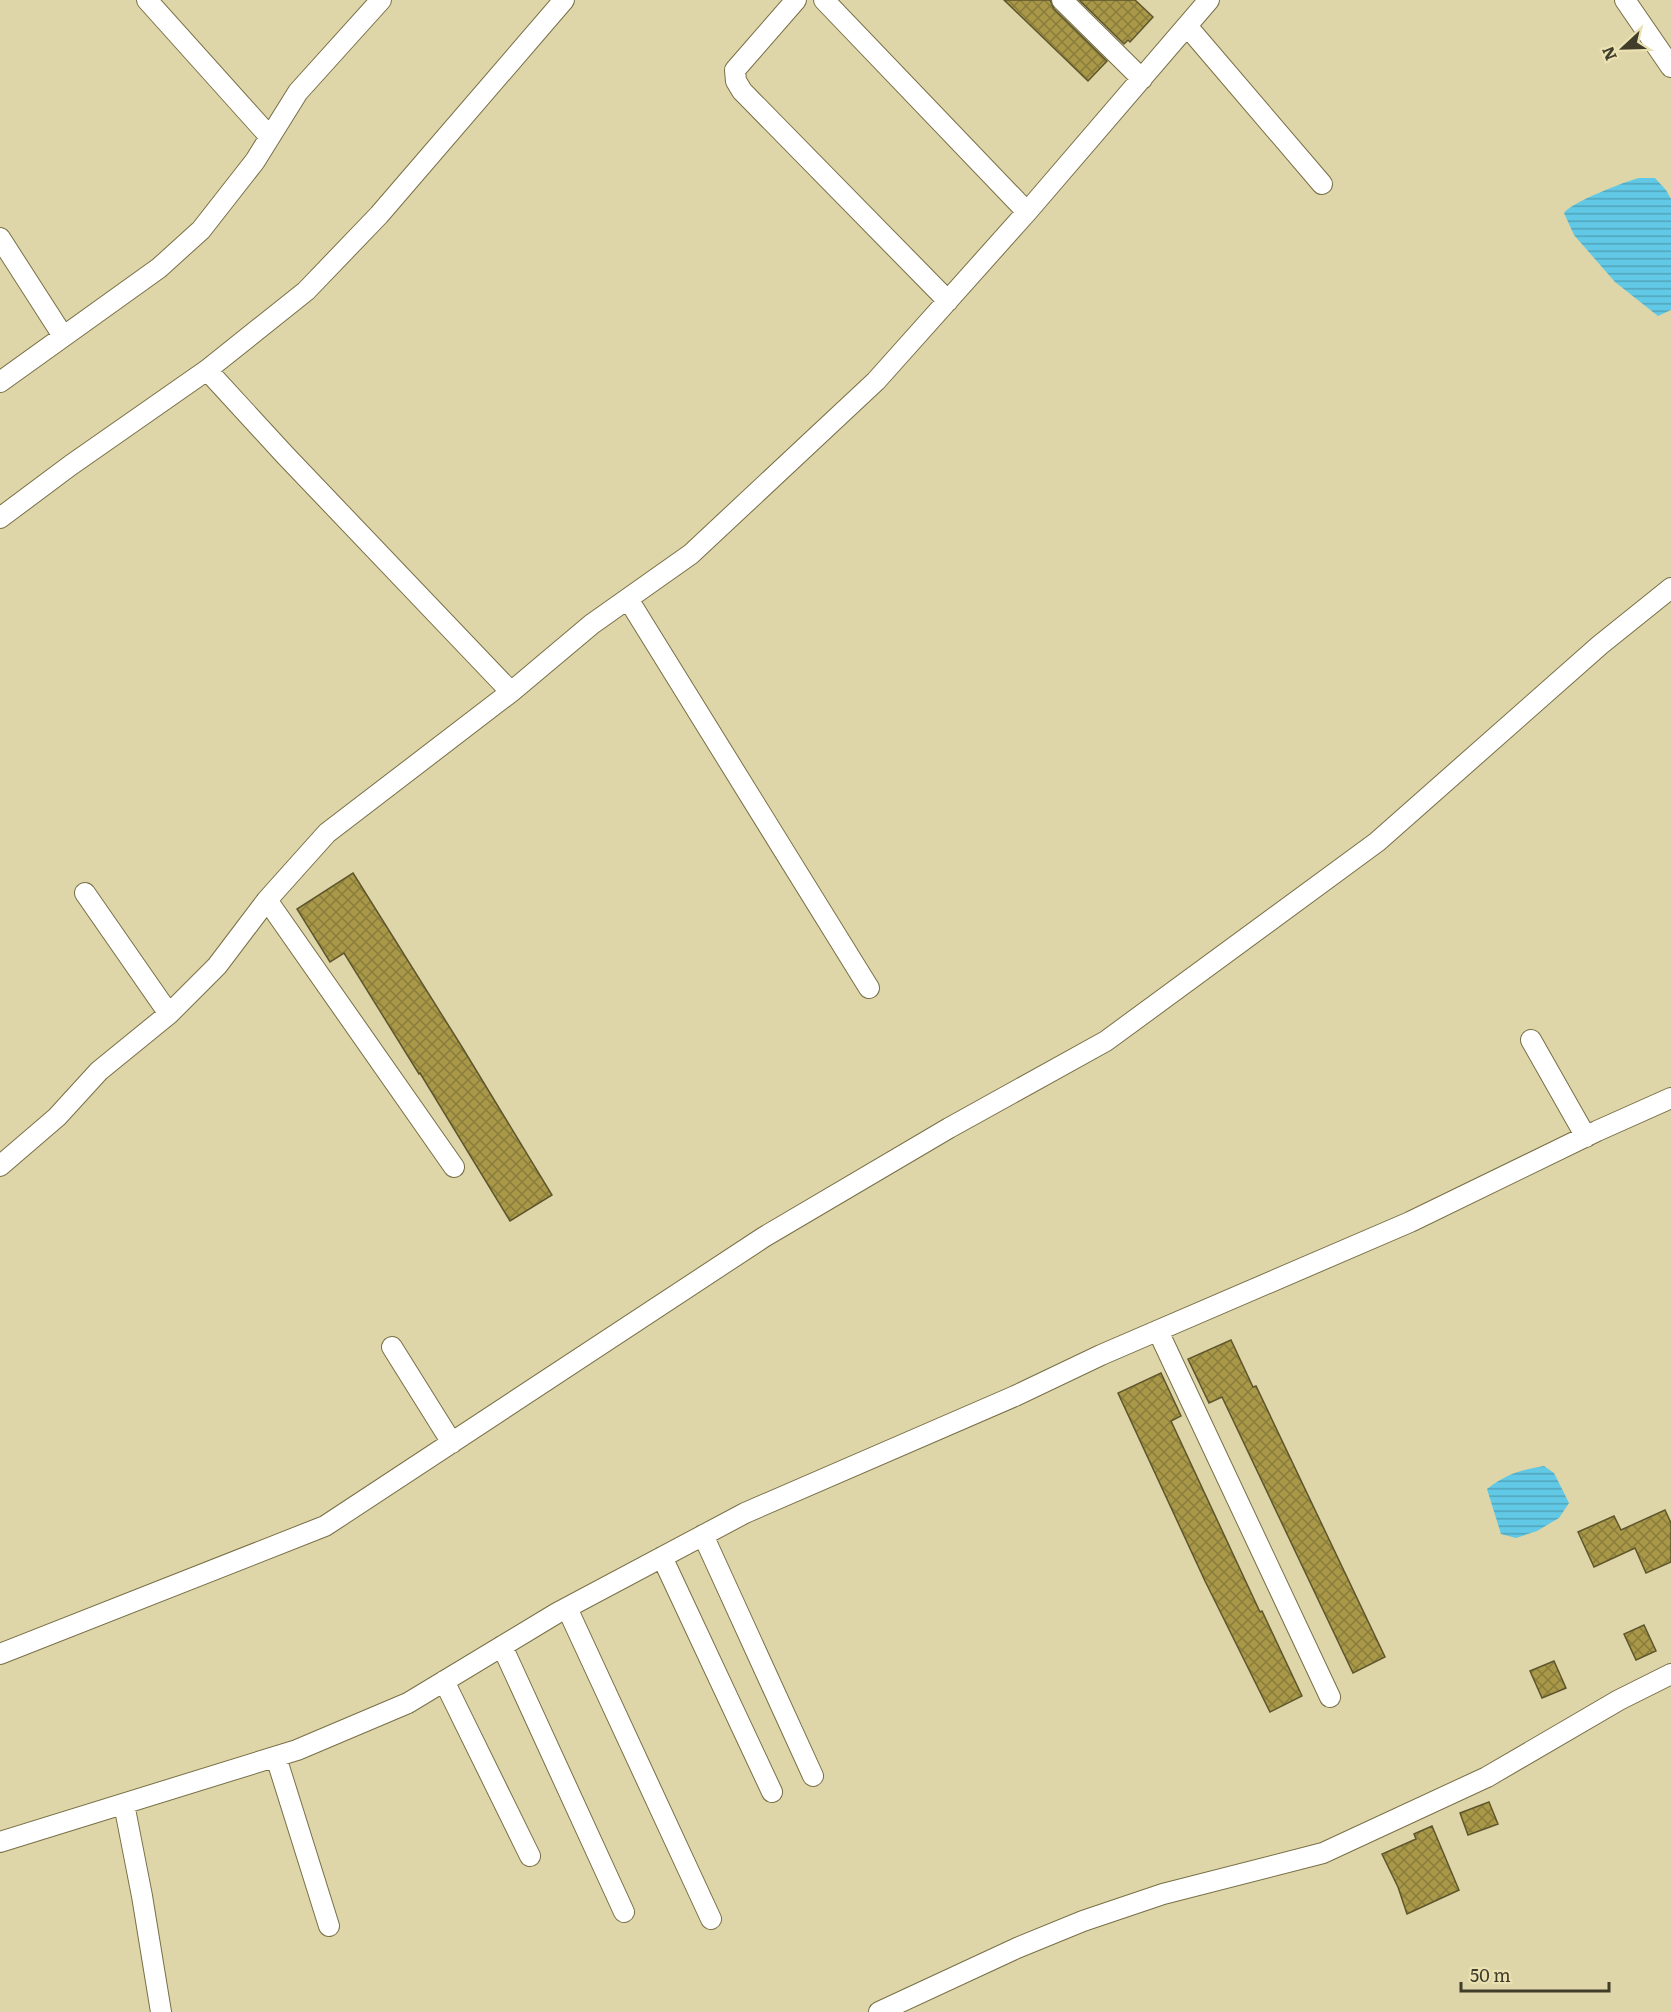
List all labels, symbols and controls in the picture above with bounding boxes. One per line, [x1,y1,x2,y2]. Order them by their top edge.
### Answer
north arrow [1593,18,1653,78]
text: N [1595,43,1622,65]
scale bar [1461,1955,1610,1993]
text: 50 m [1470,1961,1511,1988]

